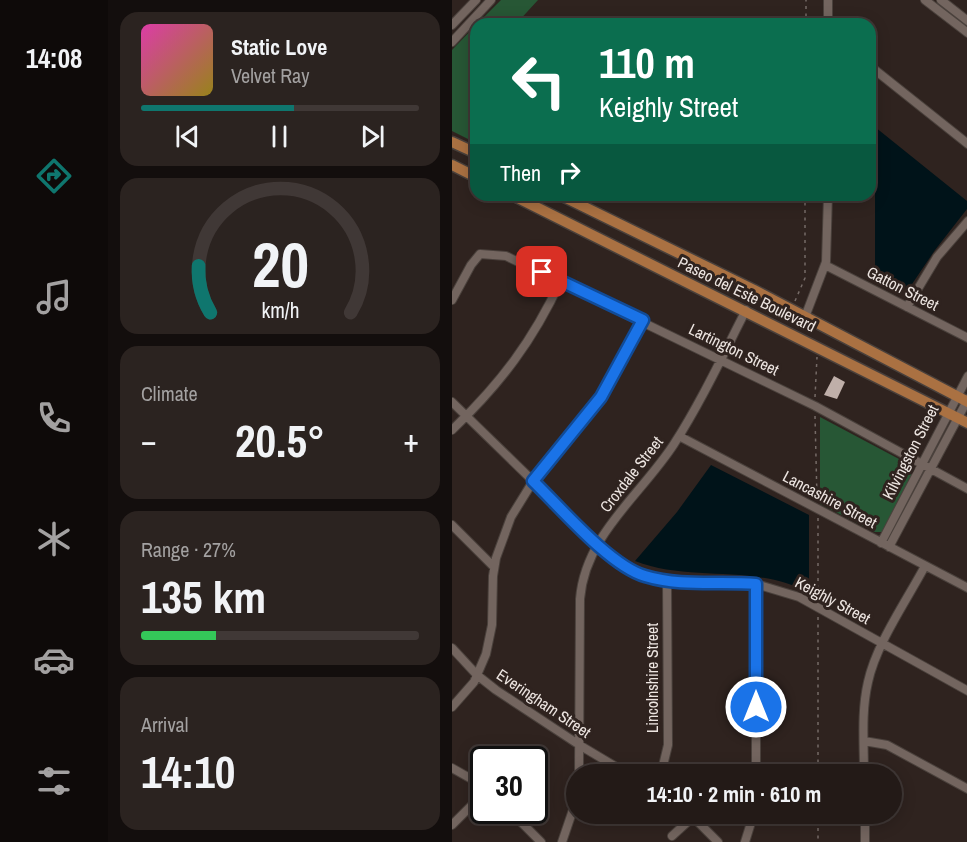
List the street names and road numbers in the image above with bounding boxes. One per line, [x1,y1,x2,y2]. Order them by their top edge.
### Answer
street label: Paseo del Este Boulevard [674,251,820,337]
street label: Gatton Street [863,260,943,316]
street label: Lartington Street [685,318,783,380]
street label: Kilvingston Street [877,401,943,503]
street label: Croxdale Street [594,431,668,517]
street label: Lancashire Street [779,465,881,533]
street label: Keighly Street [791,571,875,629]
street label: Lincolnshire Street [641,623,663,733]
street label: Everingham Street [492,663,596,743]

